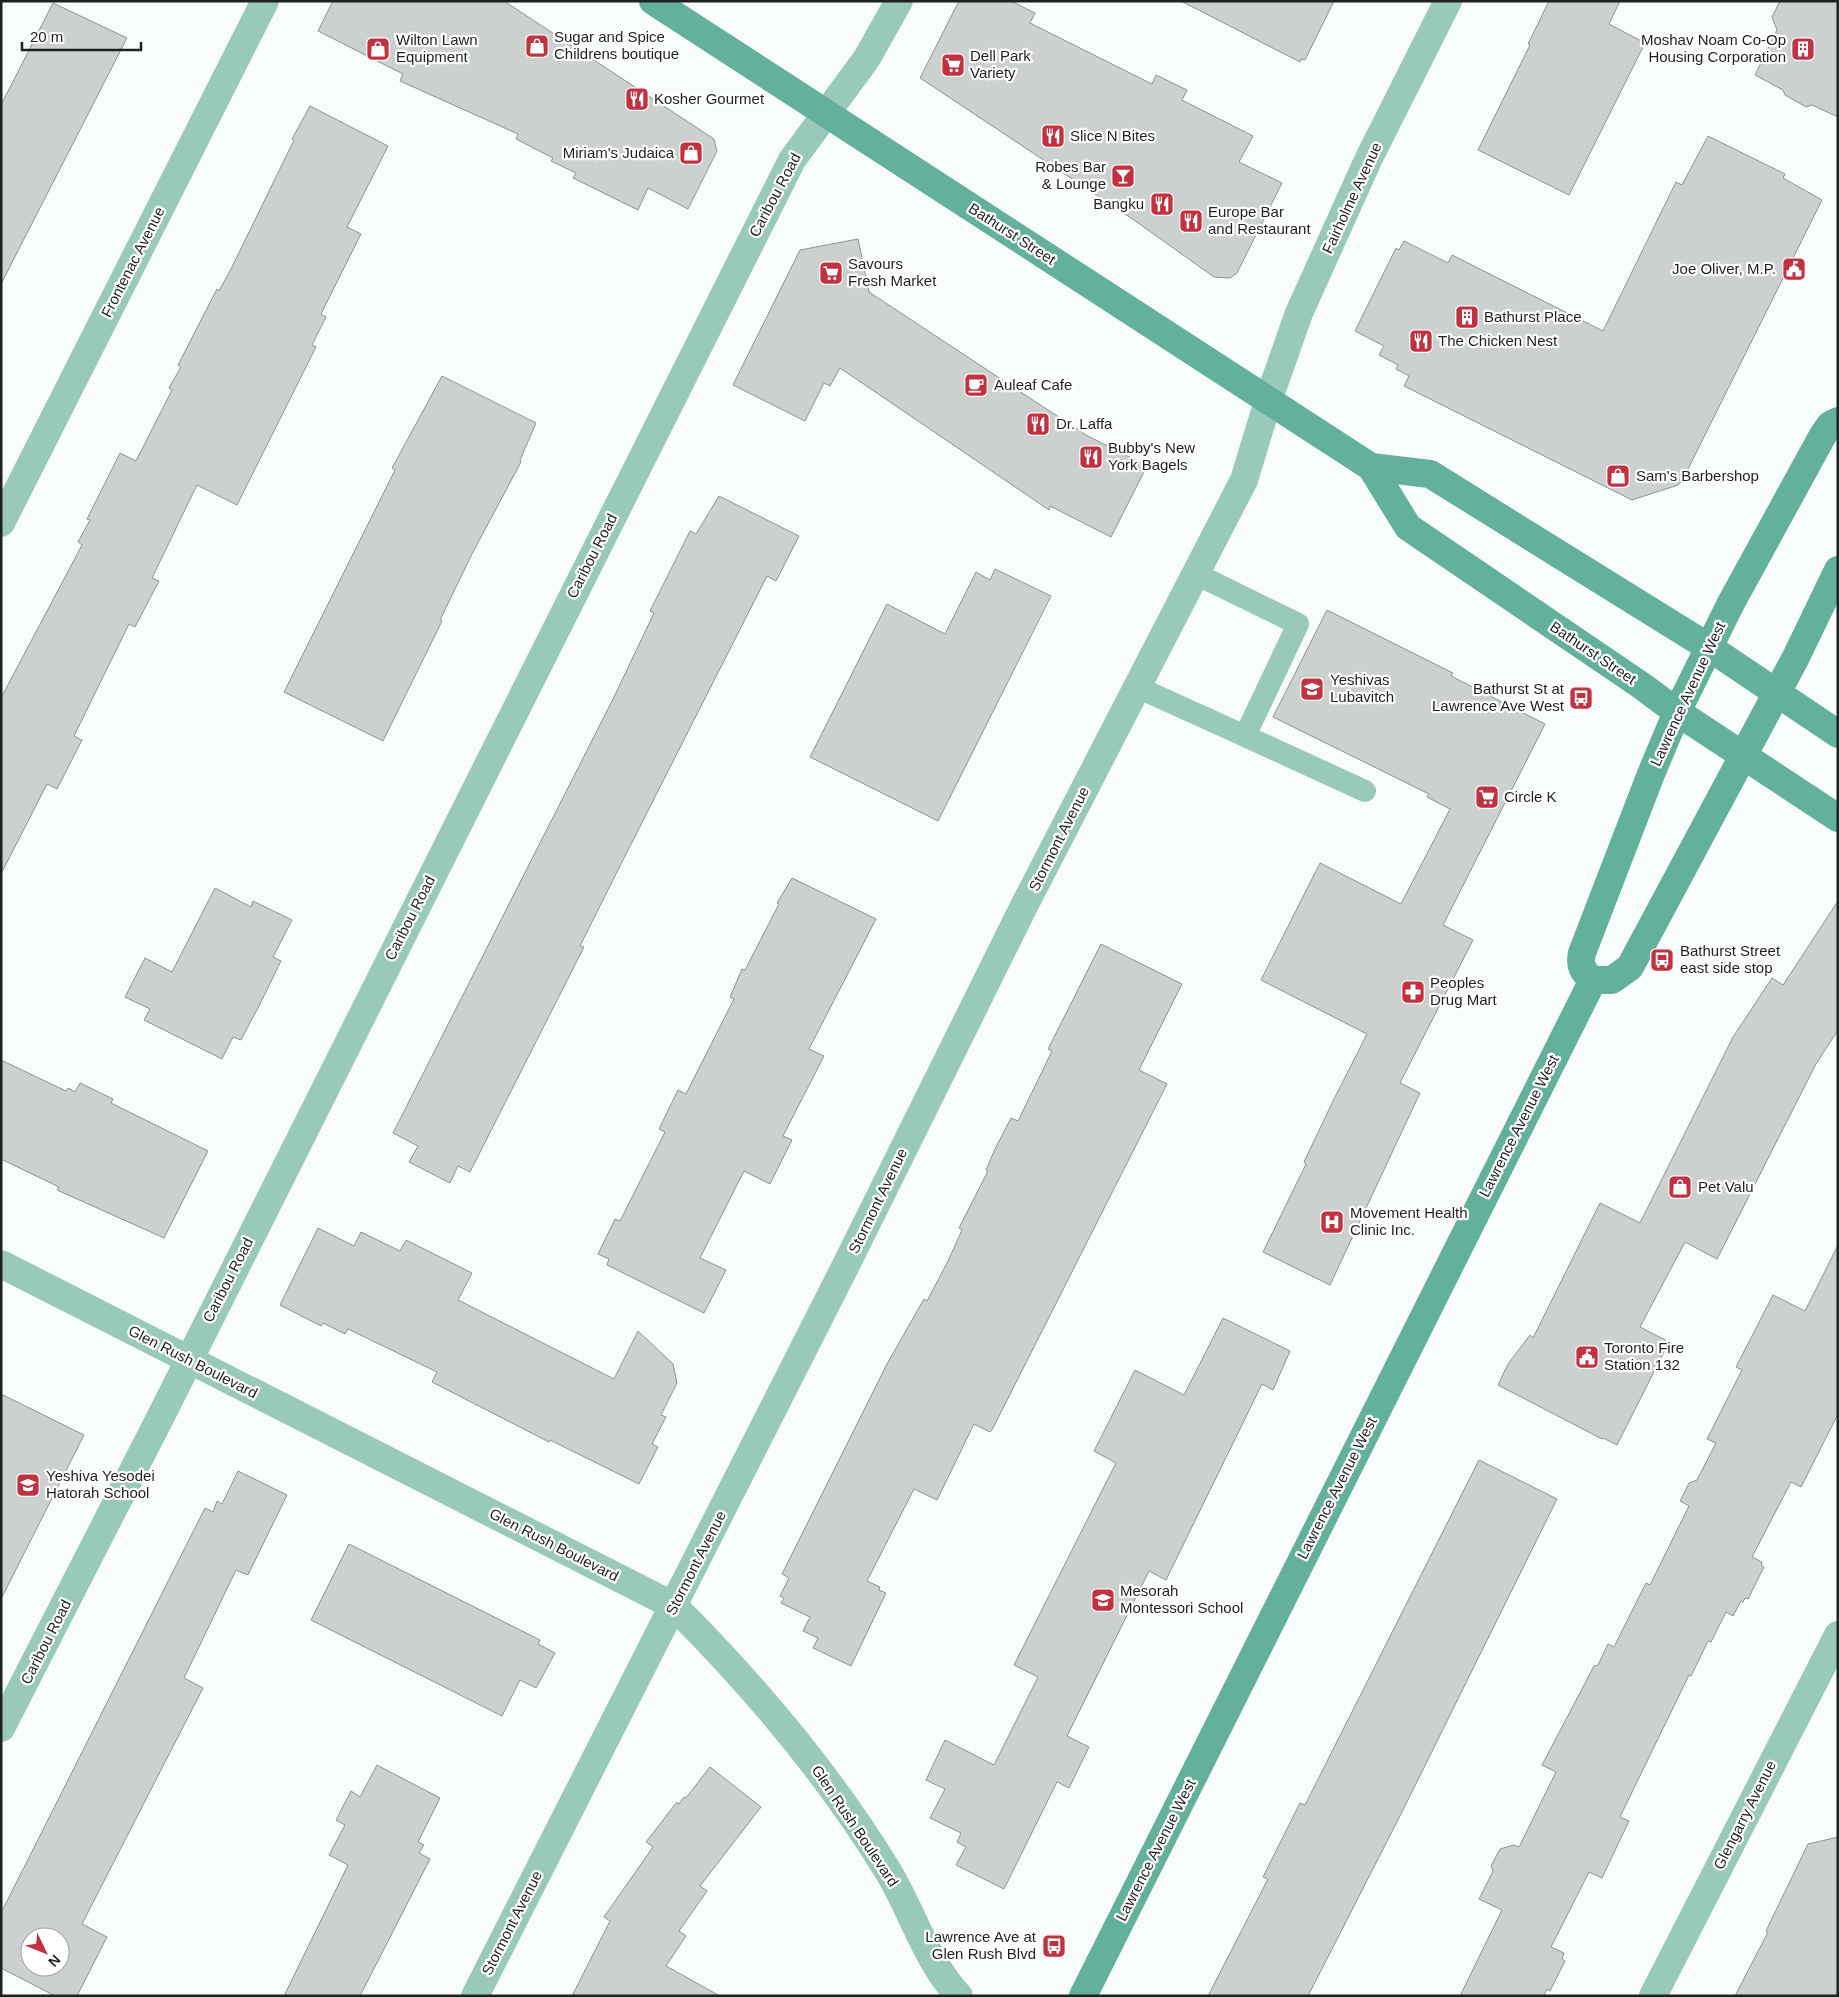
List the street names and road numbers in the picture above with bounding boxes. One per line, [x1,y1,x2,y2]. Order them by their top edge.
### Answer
street label: Fairholme Avenue [1318,140,1385,256]
street label: Caribou Road [745,150,804,240]
street label: Bathurst Street [966,199,1060,268]
street label: Frontenac Avenue [97,204,168,320]
street label: Caribou Road [563,511,620,601]
street label: Bathurst Street [1547,618,1640,688]
street label: Lawrence Avenue West [1647,618,1729,769]
street label: Stormont Avenue [1025,784,1092,894]
street label: Caribou Road [381,873,438,963]
street label: Lawrence Avenue West [1475,1051,1562,1200]
street label: Stormont Avenue [845,1145,910,1256]
street label: Caribou Road [199,1235,256,1325]
street label: Glen Rush Boulevard [126,1322,261,1401]
street label: Lawrence Avenue West [1293,1413,1380,1562]
street label: Glen Rush Boulevard [487,1505,622,1584]
street label: Stormont Avenue [662,1508,729,1618]
street label: Caribou Road [17,1597,74,1687]
street label: Glengarry Avenue [1710,1758,1779,1872]
street label: Glen Rush Boulevard [808,1762,902,1890]
street label: Lawrence Avenue West [1112,1775,1199,1924]
street label: Stormont Avenue [478,1868,545,1978]

